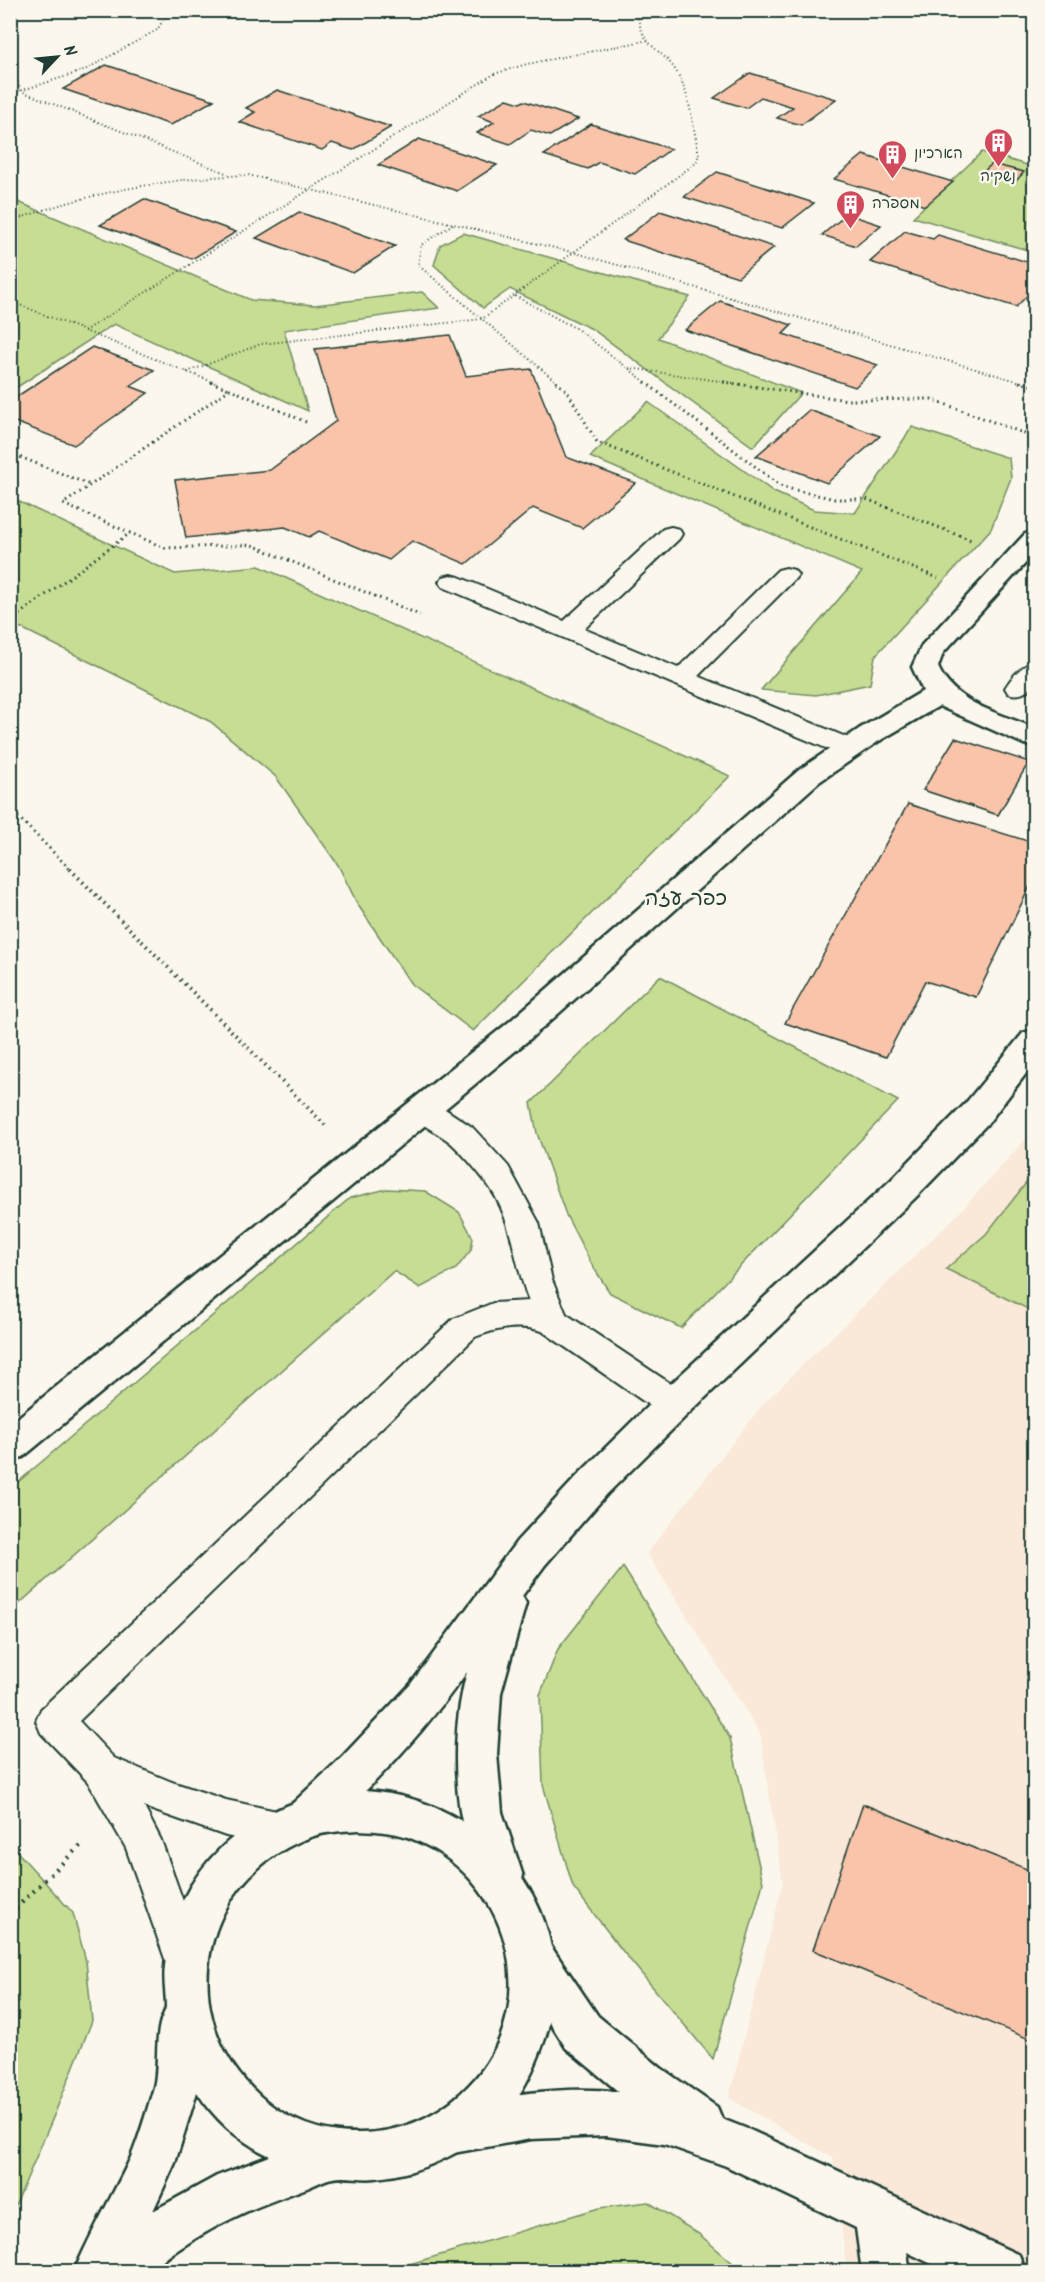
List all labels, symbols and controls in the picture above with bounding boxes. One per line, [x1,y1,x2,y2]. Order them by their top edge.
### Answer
north arrow [27,27,87,87]
text: N [56,41,83,61]
building icon: נשקיה [982,126,1014,168]
building icon: הארכיון [877,138,909,180]
place label: הארכיון [914,142,963,166]
place label: נשקיה [980,165,1016,189]
building icon: מספרה [835,188,867,230]
place label: מספרה [872,192,920,216]
district label: כפר עזה [645,883,727,916]

